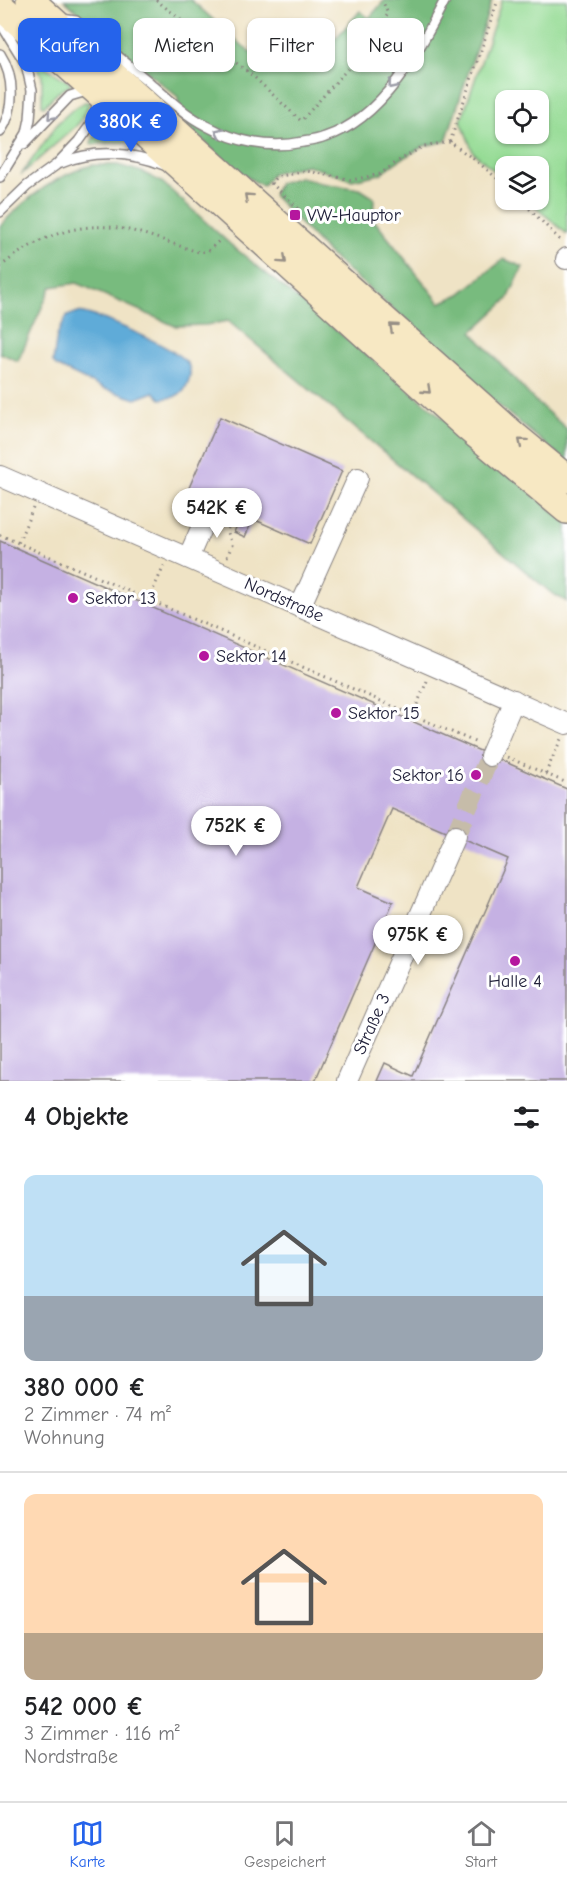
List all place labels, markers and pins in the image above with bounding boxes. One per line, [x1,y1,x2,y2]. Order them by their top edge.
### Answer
pin: 380K € [82,102,180,153]
place label: VW-Hauptor [307,205,402,226]
marker: VW-Hauptor [288,208,302,222]
pin: 542K € [168,488,266,539]
place label: Sektor 13 [85,588,156,609]
marker: Sektor 13 [66,591,80,605]
place label: Sektor 14 [216,646,287,667]
marker: Sektor 14 [197,649,211,663]
place label: Sektor 15 [348,703,420,724]
marker: Sektor 15 [329,706,343,720]
place label: Sektor 16 [392,765,464,786]
marker: Sektor 16 [469,768,483,782]
pin: 752K € [187,806,285,857]
pin: 975K € [369,915,467,966]
marker: Halle 4 [508,954,522,968]
place label: Halle 4 [488,971,542,992]

